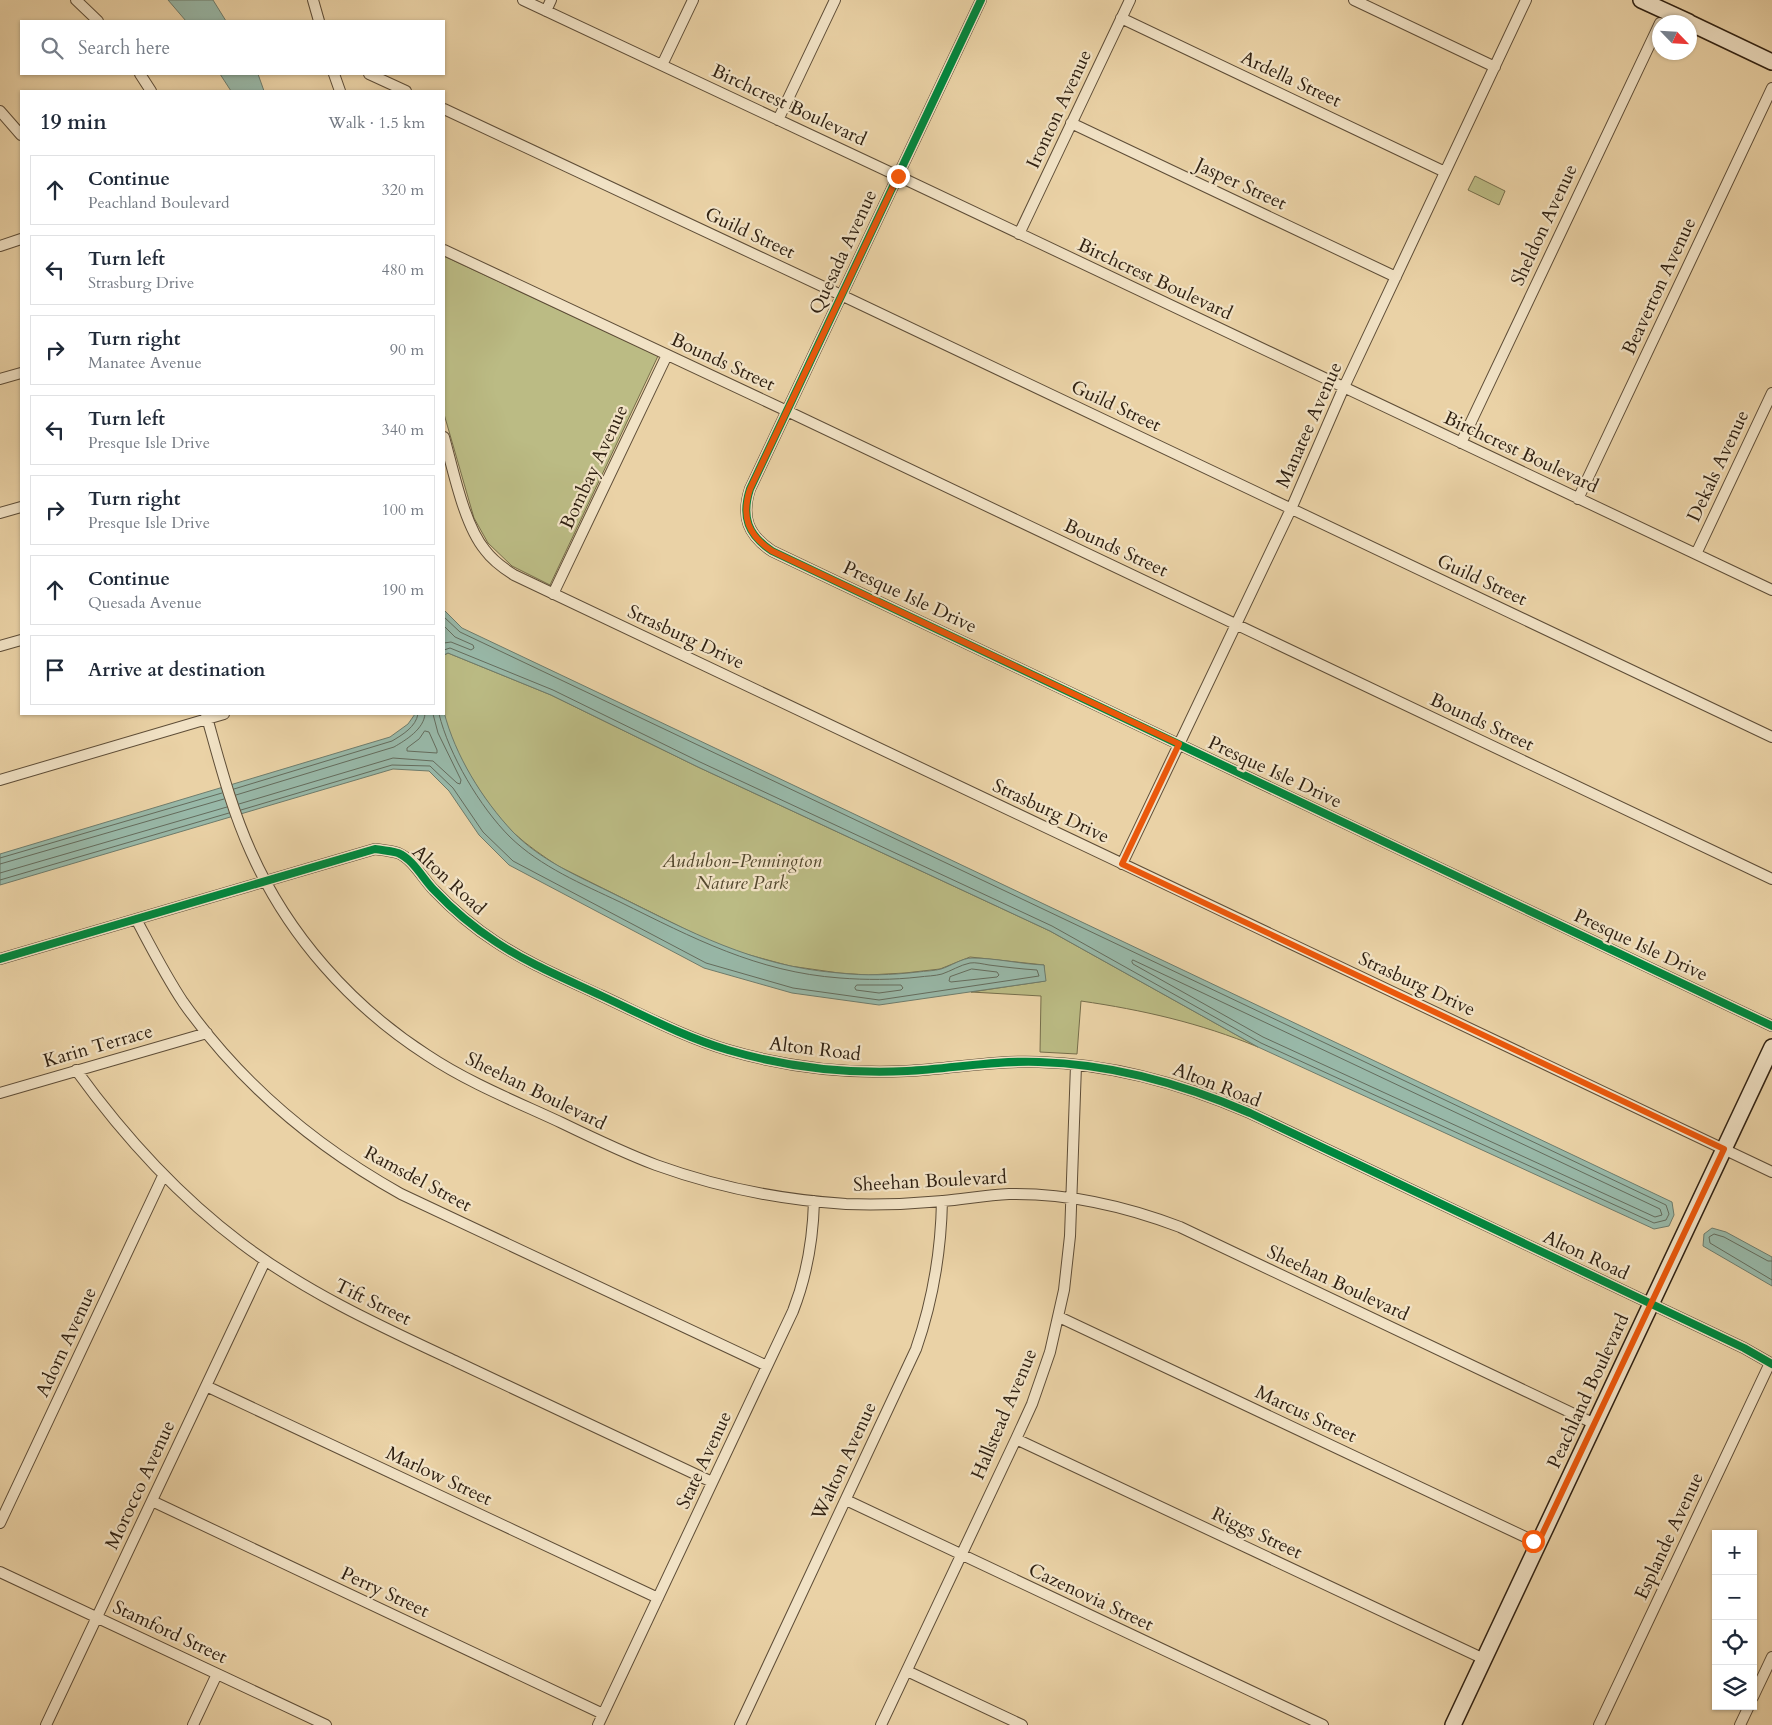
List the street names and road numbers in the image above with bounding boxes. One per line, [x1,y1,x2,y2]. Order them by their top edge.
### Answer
street label: Ardella Street [1237,44,1345,114]
street label: Ironton Avenue [1020,45,1098,173]
street label: Birchcrest Boulevard [707,58,871,152]
street label: Jasper Street [1189,150,1291,216]
street label: Sheldon Avenue [1504,160,1584,290]
street label: Quesada Avenue [803,185,883,319]
street label: Guild Street [701,201,799,265]
street label: Beaverton Avenue [1616,213,1702,359]
street label: Birchcrest Boulevard [1073,232,1237,326]
street label: Bounds Street [667,327,779,397]
street label: Manatee Avenue [1270,358,1348,492]
street label: Guild Street [1067,374,1165,438]
street label: Bombay Avenue [554,401,634,533]
street label: Birchcrest Boulevard [1439,405,1603,499]
street label: Dekals Avenue [1681,406,1755,526]
street label: Bounds Street [1060,513,1172,583]
street label: Guild Street [1433,548,1531,612]
street label: Presque Isle Drive [839,555,981,639]
street label: Strasburg Drive [623,599,749,675]
street label: Bounds Street [1426,687,1538,757]
street label: Presque Isle Drive [1204,730,1346,814]
street label: Strasburg Drive [988,773,1114,849]
street label: Alton Road [406,839,492,921]
street label: Presque Isle Drive [1570,903,1712,987]
street label: Strasburg Drive [1354,946,1480,1022]
street label: Karin Terrace [40,1018,156,1074]
street label: Alton Road [768,1030,862,1068]
street label: Sheehan Boulevard [461,1046,611,1136]
street label: Alton Road [1169,1056,1265,1114]
street label: Ramsdel Street [360,1140,476,1218]
street label: Sheehan Boulevard [853,1164,1007,1198]
street label: Alton Road [1539,1224,1633,1286]
street label: Sheehan Boulevard [1263,1239,1413,1327]
street label: Tift Street [330,1272,416,1332]
street label: Adorn Avenue [29,1283,103,1401]
street label: Peachland Boulevard [1541,1309,1635,1473]
street label: Hallstead Avenue [965,1345,1043,1483]
street label: Marcus Street [1251,1379,1361,1449]
street label: Walton Avenue [805,1398,883,1525]
street label: State Avenue [670,1407,738,1513]
street label: Morocco Avenue [99,1416,181,1554]
street label: Marlow Street [382,1440,496,1512]
street label: Esplande Avenue [1628,1468,1710,1604]
street label: Riggs Street [1208,1501,1306,1565]
street label: Cazenovia Street [1024,1557,1158,1637]
street label: Perry Street [337,1560,433,1624]
street label: Stamford Street [108,1594,232,1670]

